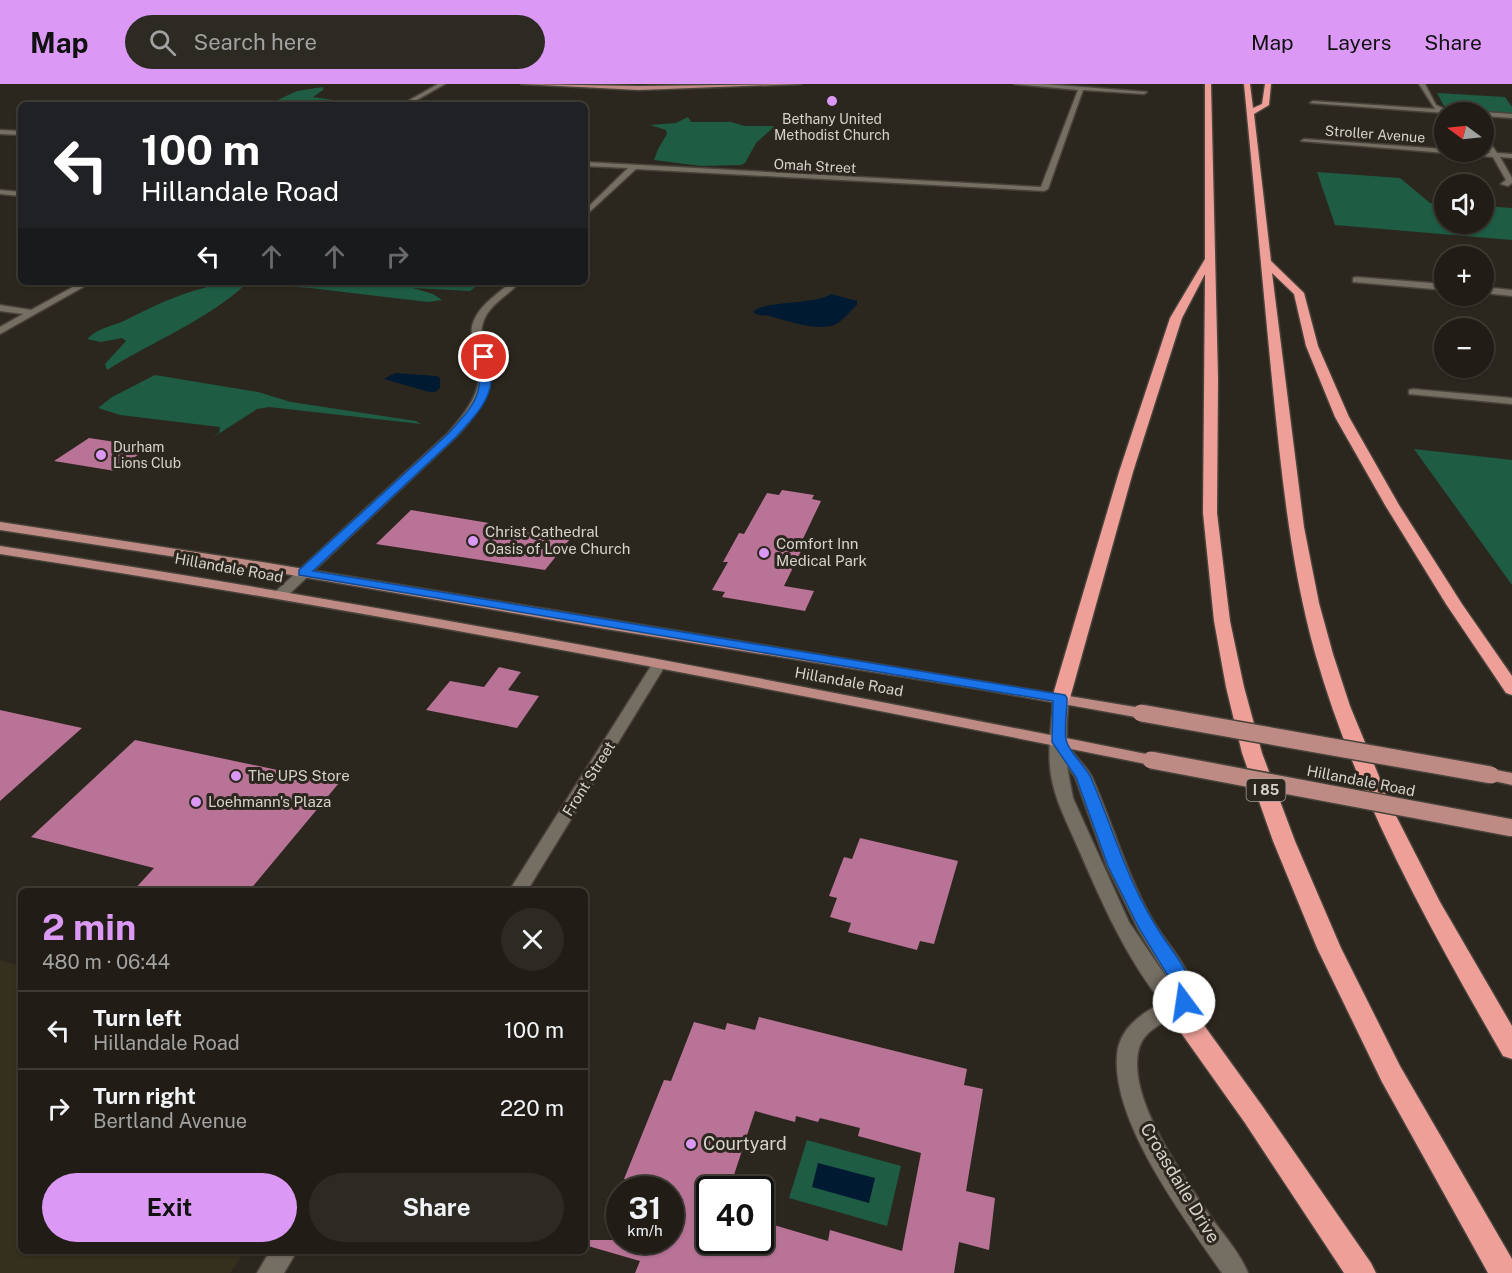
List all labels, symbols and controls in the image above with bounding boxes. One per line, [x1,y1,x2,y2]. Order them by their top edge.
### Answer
search box [125,15,545,69]
text: Map [30,26,89,59]
icon: search [146,26,179,59]
text: Search here [194,29,317,55]
text: Map [1251,30,1294,55]
text: Layers [1327,30,1391,55]
text: Share [1424,30,1482,55]
marker: Bethany United Methodist Church [825,94,839,108]
north arrow [1434,102,1494,162]
map controls [1434,102,1494,378]
place label: Bethany United Methodist Church [774,111,890,143]
street label: Stroller Avenue [1324,123,1426,145]
text: 100 m [141,125,260,174]
icon: left [42,126,120,204]
street label: Omah Street [773,156,857,176]
button: sound [1434,174,1494,234]
text: Hillandale Road [141,175,339,207]
icon: left [192,240,225,273]
icon: ahead [255,240,288,273]
icon: ahead [318,240,351,273]
icon: right [381,240,414,273]
button: + [1434,246,1494,306]
button: − [1434,318,1494,378]
pin [458,331,509,382]
icon: arrive [467,340,500,373]
place label: Durham Lions Club [113,439,181,471]
marker: Durham Lions Club [94,448,108,462]
place label: Christ Cathedral Oasis of Love Church [485,523,631,557]
marker: Christ Cathedral Oasis of Love Church [466,534,480,548]
place label: Comfort Inn Medical Park [776,535,867,569]
marker: Comfort Inn Medical Park [757,546,771,560]
street label: Hillandale Road [173,550,285,585]
street label: Hillandale Road [793,664,905,699]
street label: Front Street [559,738,618,819]
street label: Hillandale Road [1305,762,1417,799]
place label: The UPS Store [248,767,350,784]
marker: The UPS Store [229,769,243,783]
road number: I 85 [1246,779,1286,801]
place label: Loehmann's Plaza [208,793,331,810]
marker: Loehmann's Plaza [189,795,203,809]
text: 2 min [42,906,136,948]
button: close [501,908,564,971]
text: 480 m · 06:44 [42,950,170,974]
position arrow [1152,970,1216,1034]
text: Turn left [93,1005,182,1031]
icon: left [42,1014,75,1047]
text: 100 m [504,1017,564,1043]
text: Hillandale Road [93,1031,240,1055]
text: Turn right [93,1083,196,1109]
icon: right [42,1092,75,1125]
text: 220 m [500,1095,564,1121]
text: Bertland Avenue [93,1109,247,1133]
street label: Croasdaile Drive [1136,1119,1224,1246]
place label: Courtyard [703,1133,787,1154]
marker: Courtyard [684,1137,698,1151]
button: Exit [42,1173,297,1242]
button: Share [309,1173,564,1242]
speed limit sign: 40 [696,1176,774,1254]
text: 31 [629,1190,661,1226]
text: km/h [627,1222,663,1239]

